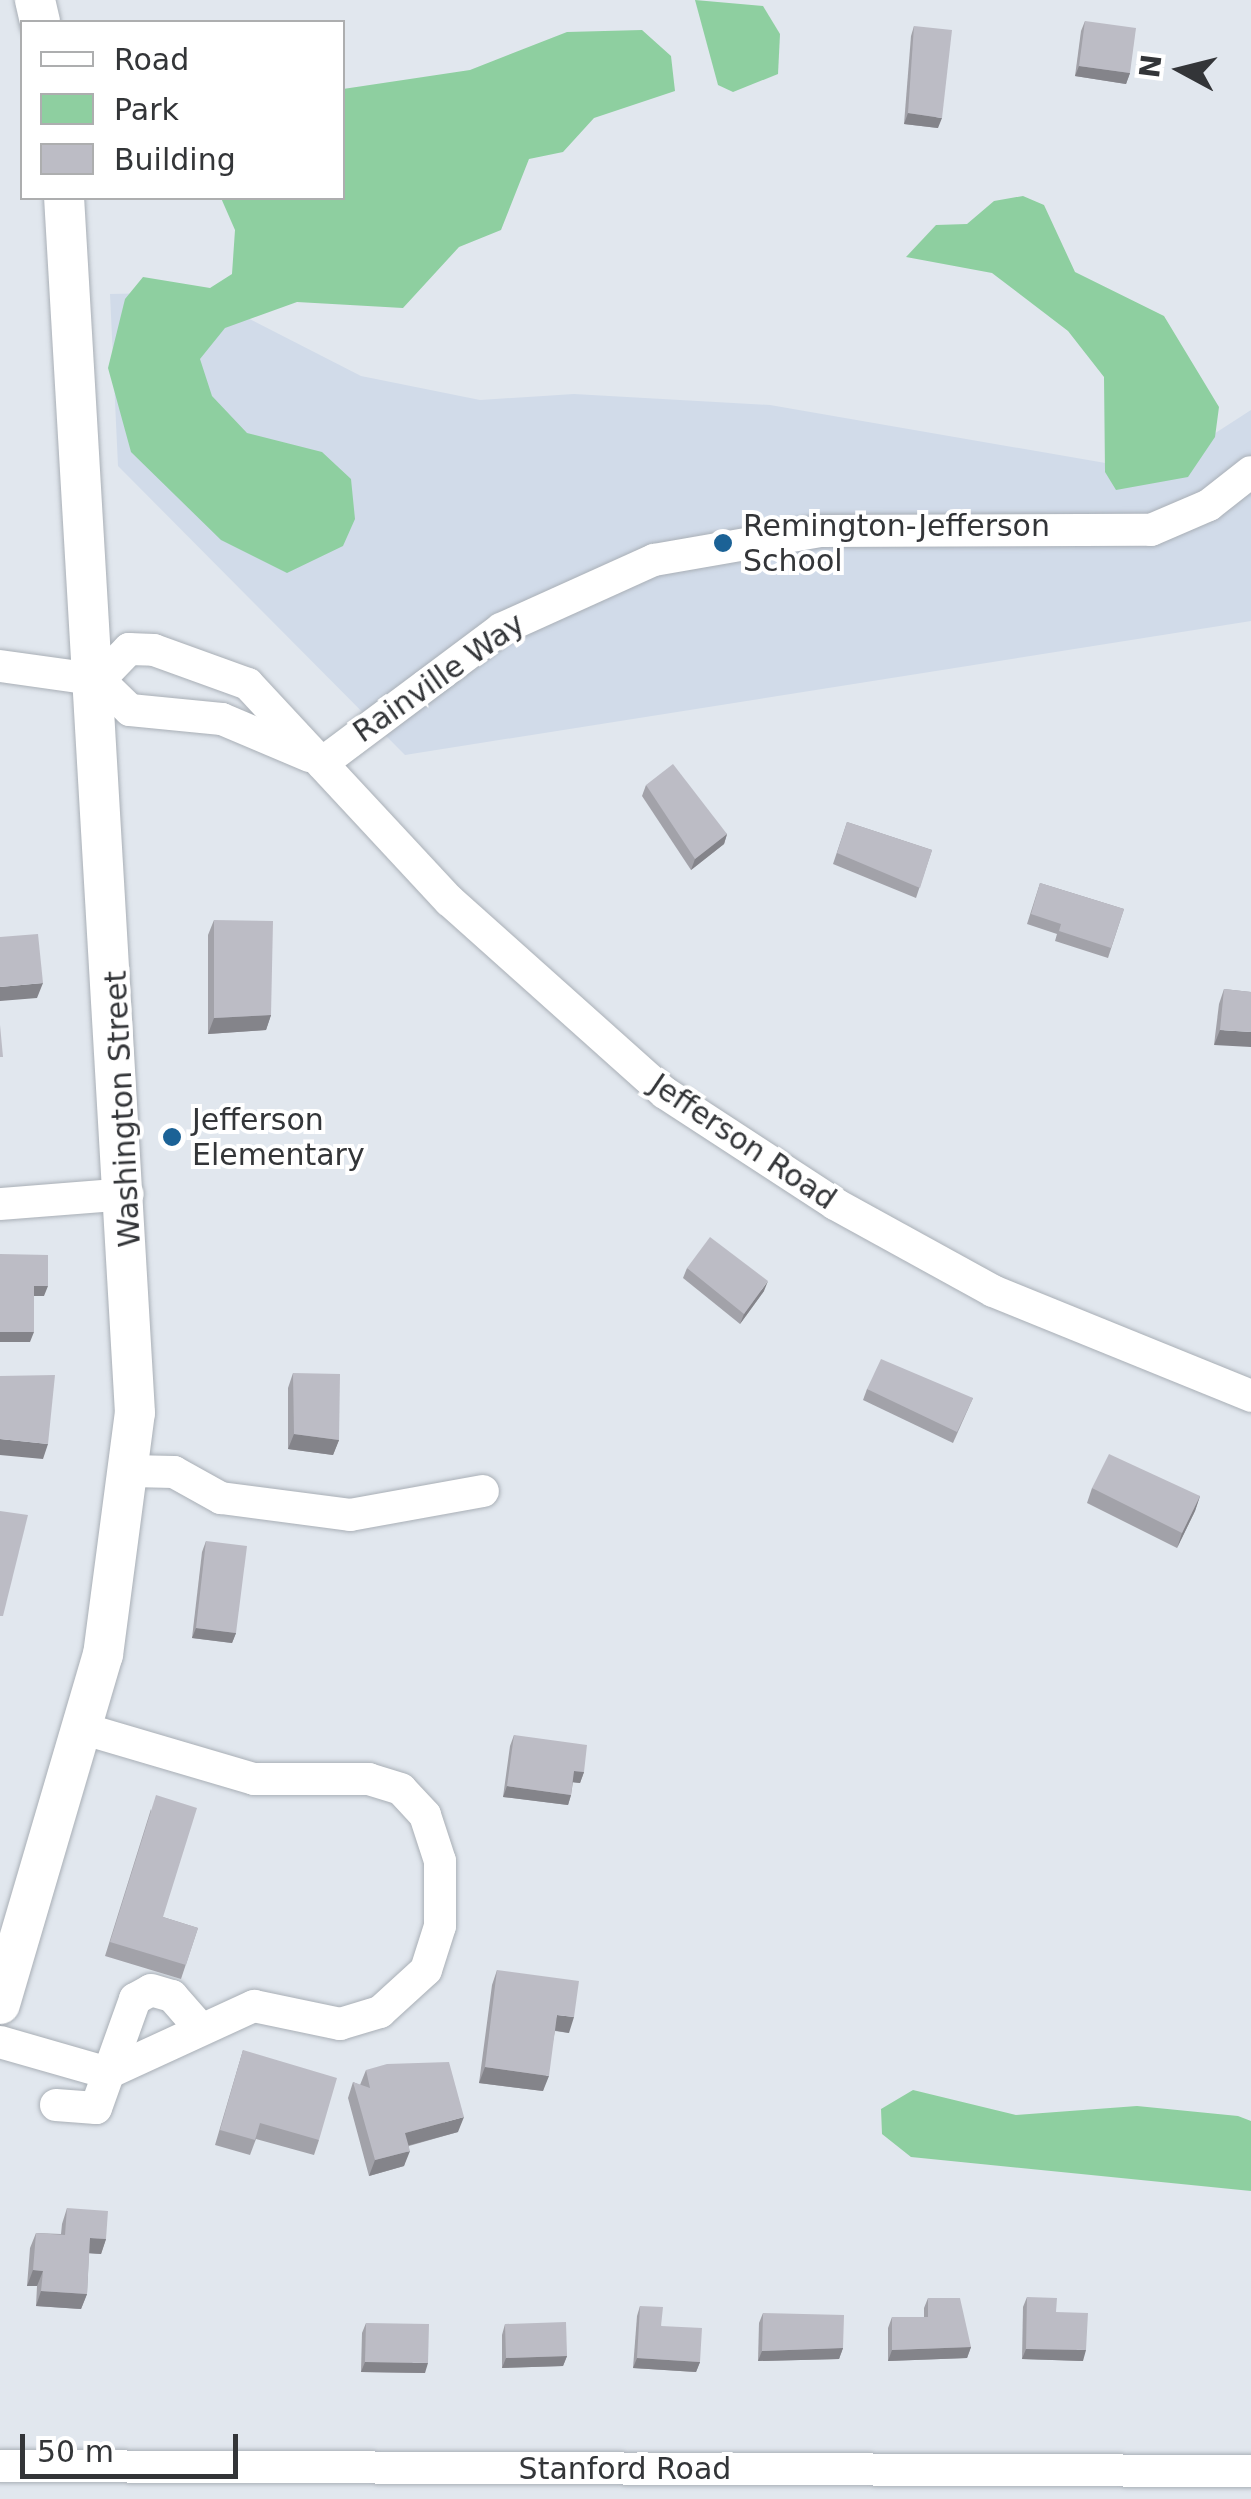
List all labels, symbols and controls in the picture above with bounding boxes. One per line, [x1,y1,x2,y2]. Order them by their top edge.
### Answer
legend [20,20,345,200]
north arrow [1131,20,1231,120]
text: Road [114,42,189,77]
text: N [1133,53,1169,80]
text: Park [114,92,179,127]
text: Building [114,142,236,177]
place label: Remington-Jefferson School [743,508,1050,578]
marker: Remington-Jefferson School [712,532,734,554]
street label: Rainville Way [347,606,531,750]
street label: Washington Street [98,970,148,1248]
street label: Jefferson Road [643,1067,843,1217]
place label: Jefferson Elementary [192,1102,365,1172]
marker: Jefferson Elementary [161,1126,183,1148]
scale bar [25,2414,242,2476]
text: 50 m [37,2434,114,2469]
street label: Stanford Road [519,2451,731,2487]

